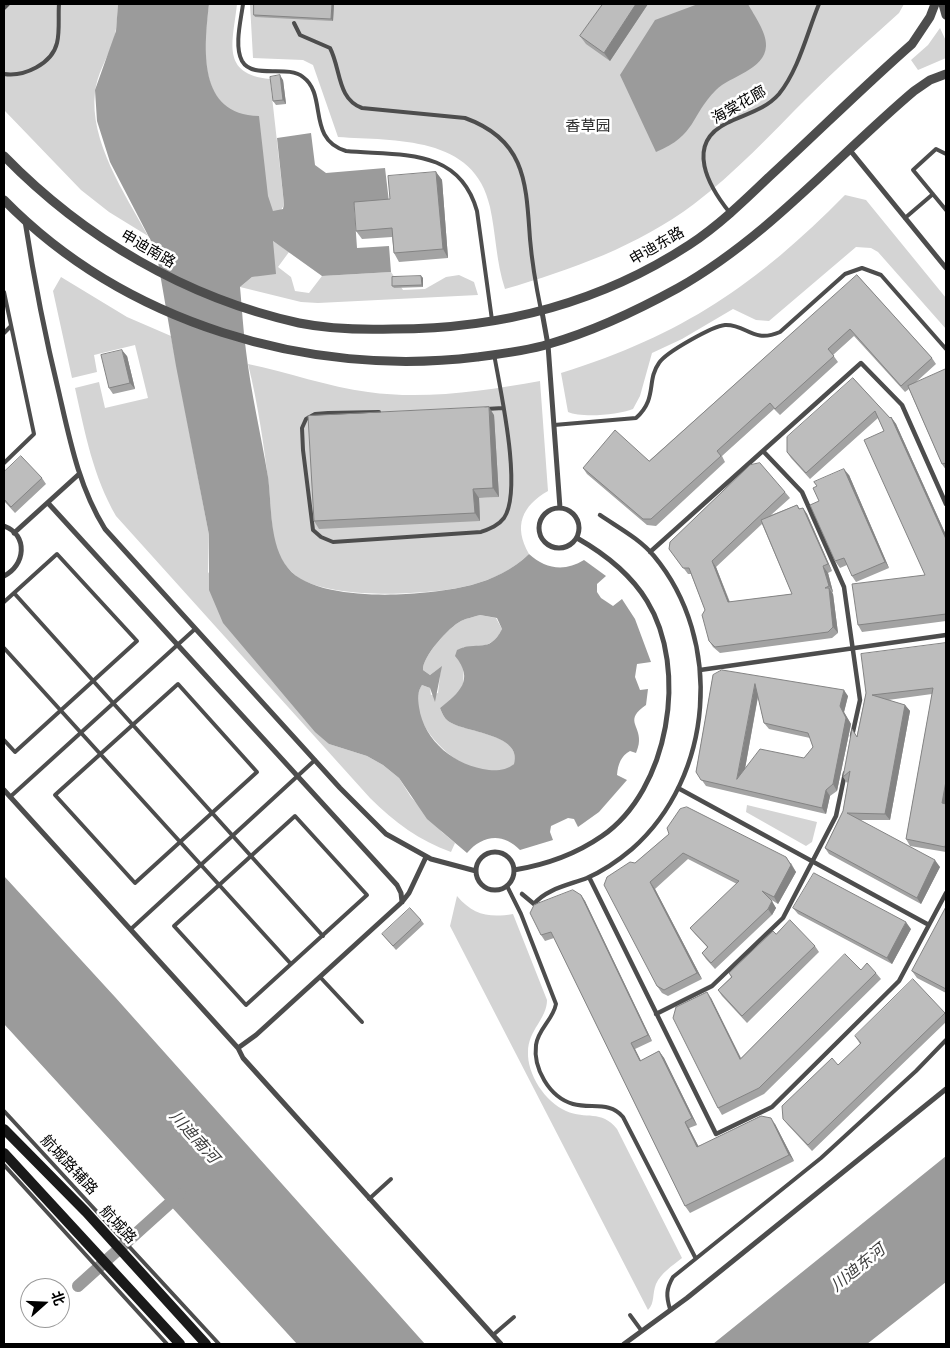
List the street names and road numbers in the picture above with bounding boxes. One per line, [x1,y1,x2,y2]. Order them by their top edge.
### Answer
street label: 海棠花廊 [709,82,769,128]
street label: 申迪东路 [627,223,687,269]
street label: 申迪南路 [118,226,178,272]
street label: 航城路辅路 [37,1131,101,1199]
street label: 航城路 [96,1202,140,1248]

